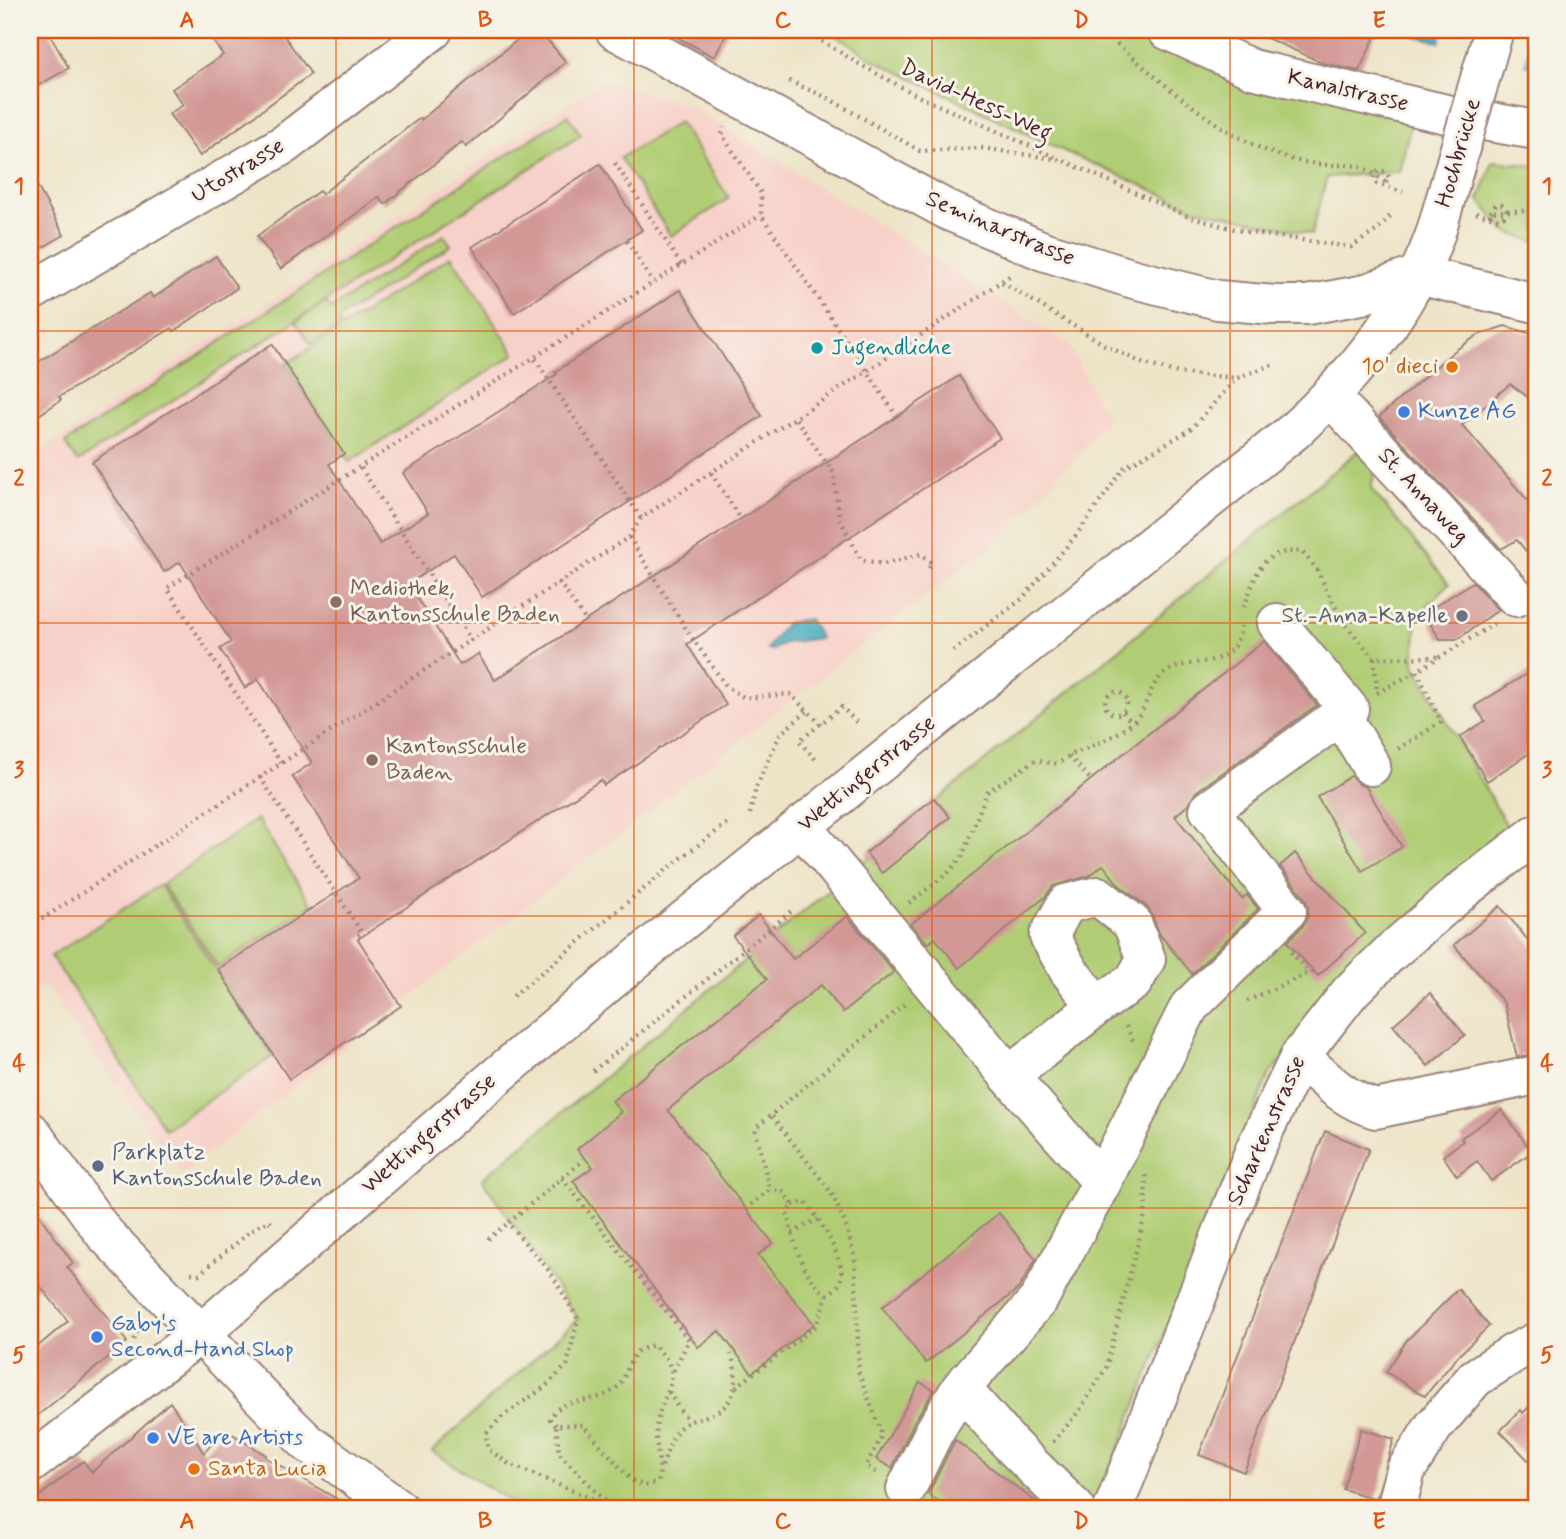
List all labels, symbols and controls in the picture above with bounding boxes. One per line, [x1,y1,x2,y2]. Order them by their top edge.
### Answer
text: A [179,6,195,36]
text: B [478,6,493,36]
text: C [775,6,792,36]
text: D [1073,6,1089,36]
text: E [1372,6,1386,36]
street label: David-Hess-Weg [894,53,1057,151]
street label: Kanalstrasse [1285,63,1411,119]
street label: Hochbrücke [1429,95,1489,211]
street label: Utostrasse [186,131,290,211]
text: 1 [14,172,24,202]
text: 1 [1542,172,1552,202]
street label: Seminarstrasse [921,184,1079,274]
place label: Jugendliche [831,333,952,365]
marker: Jugendliche [809,340,825,356]
place label: 10' dieci [1361,352,1438,382]
marker: 10' dieci [1444,359,1460,375]
place label: Kunze AG [1418,397,1516,427]
marker: Kunze AG [1396,404,1412,420]
street label: St. Annaweg [1371,441,1475,551]
text: 2 [13,464,25,494]
text: 2 [1541,464,1553,494]
place label: Mediothek, Kantonsschule Baden [350,574,560,630]
marker: Mediothek, Kantonsschule Baden [328,594,344,610]
place label: St.-Anna-Kapelle [1281,601,1448,631]
marker: St.-Anna-Kapelle [1454,608,1470,624]
street label: Wettingerstrasse [792,709,944,841]
place label: Kantonsschule Baden [386,732,527,788]
marker: Kantonsschule Baden [364,752,380,768]
text: 3 [14,756,25,786]
text: 3 [1542,756,1553,786]
text: 4 [12,1049,26,1079]
text: 4 [1540,1049,1554,1079]
street label: Schartenstrasse [1221,1051,1313,1211]
street label: Wettingerstrasse [355,1067,504,1203]
place label: Parkplatz Kantonsschule Baden [112,1138,322,1194]
marker: Parkplatz Kantonsschule Baden [90,1158,106,1174]
place label: Gaby's Second-Hand Shop [111,1309,294,1365]
marker: Gaby's Second-Hand Shop [89,1329,105,1345]
text: 5 [12,1341,26,1371]
text: 5 [1540,1341,1554,1371]
place label: VE are Artists [167,1423,303,1453]
marker: VE are Artists [145,1430,161,1446]
place label: Santa Lucia [208,1454,327,1484]
marker: Santa Lucia [186,1461,202,1477]
text: A [179,1507,195,1537]
text: B [478,1507,493,1537]
text: C [775,1507,792,1537]
text: D [1073,1507,1089,1537]
text: E [1372,1507,1386,1537]

